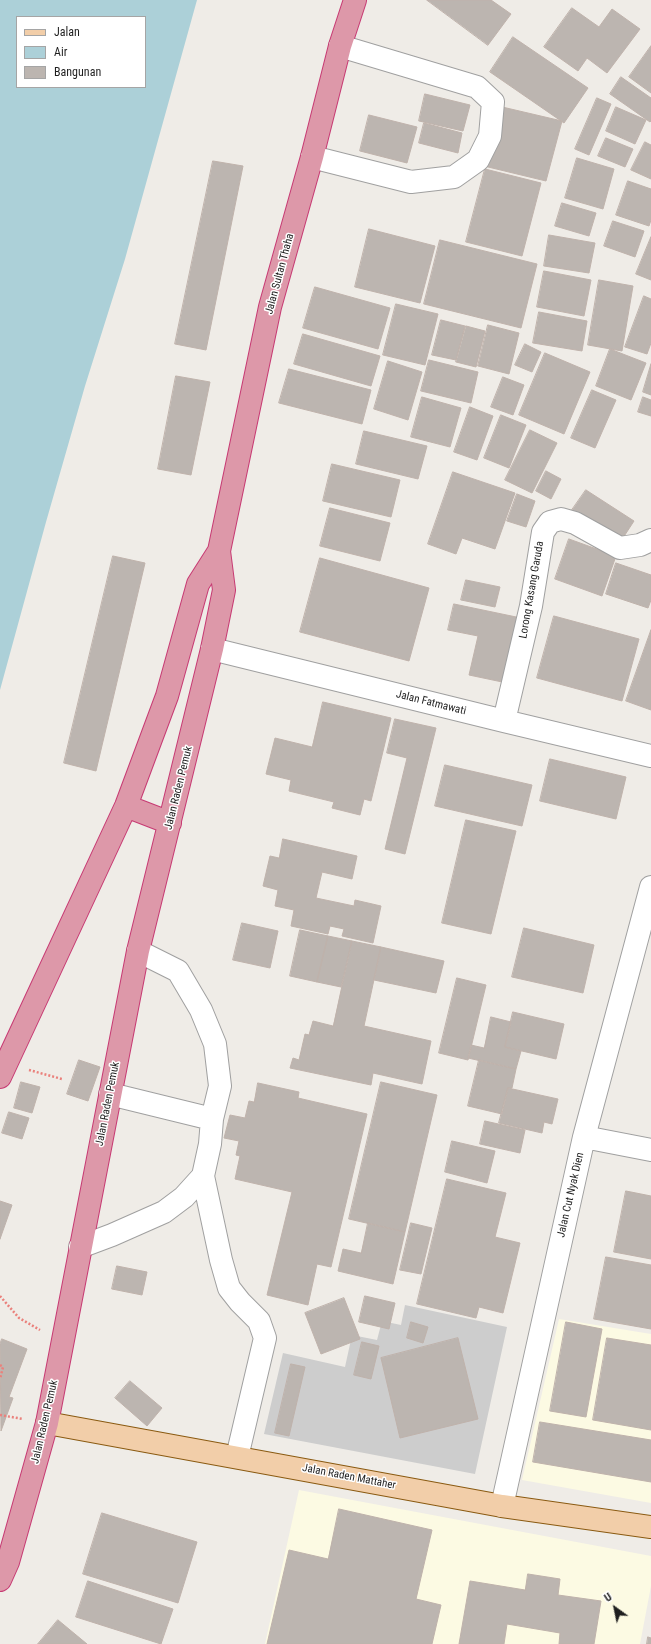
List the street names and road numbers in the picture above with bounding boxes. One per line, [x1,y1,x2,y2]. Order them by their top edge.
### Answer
street label: Jalan Sultan Thaha [263,232,297,316]
street label: Lorong Kasang Garuda [517,540,547,640]
street label: Jalan Fatmawati [395,688,467,718]
street label: Jalan Raden Pemuk [162,745,196,831]
street label: Jalan Raden Pemuk [93,1061,123,1147]
street label: Jalan Cut Nyak Dien [555,1151,587,1239]
street label: Jalan Raden Pemuk [29,1379,61,1465]
street label: Jalan Raden Mattaher [301,1461,397,1493]

